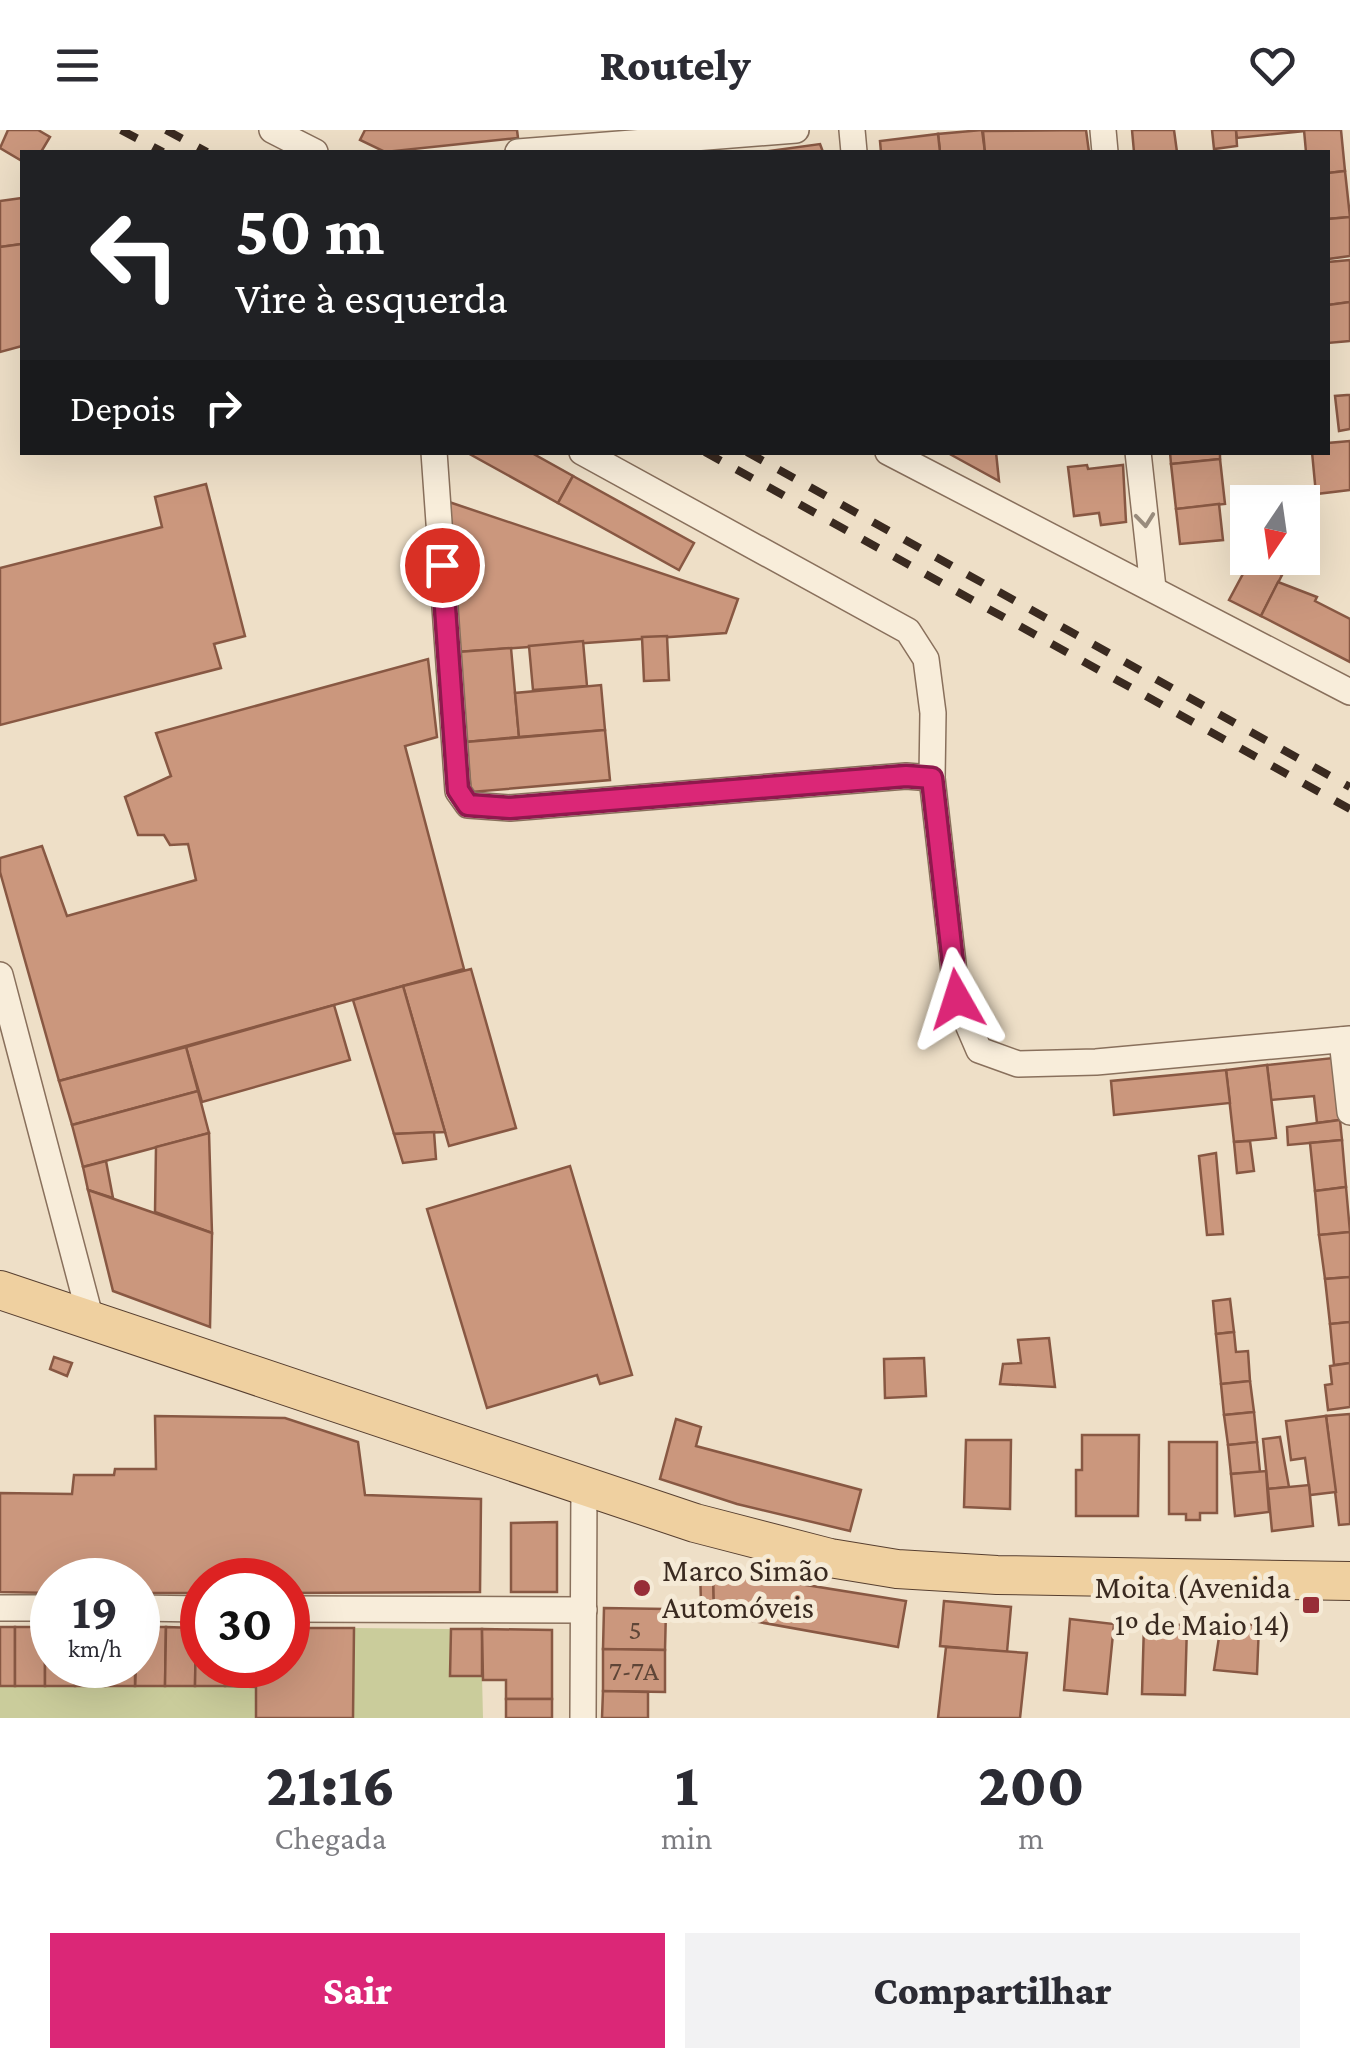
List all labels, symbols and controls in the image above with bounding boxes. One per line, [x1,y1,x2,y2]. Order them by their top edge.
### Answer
icon: menu [50,38,105,93]
icon: heart [1245,38,1300,93]
text: Routely [599,40,751,90]
icon: left [70,190,200,320]
text: 50 m [235,191,385,269]
text: Vire à esquerda [235,273,508,323]
icon: right [196,380,251,435]
text: Depois [70,387,176,429]
north arrow [1230,485,1320,575]
map controls [1230,485,1320,575]
one-way arrow [1134,513,1155,529]
pin [400,523,485,608]
icon: arrive [415,538,470,593]
position arrow [905,947,1009,1051]
place label: Marco Simão Automóveis [662,1552,829,1625]
speed limit sign: 30 [180,1558,310,1688]
place label: Moita (Avenida 1º de Maio 14) [1095,1569,1291,1643]
marker: Marco Simão Automóveis [631,1577,653,1599]
text: 19 [72,1583,118,1639]
marker: Moita (Avenida 1º de Maio 14) [1300,1594,1322,1616]
house number: 5 [628,1614,642,1645]
text: km/h [68,1635,122,1662]
house number: 7-7A [609,1655,659,1686]
text: 21:16 [266,1751,395,1818]
text: 1 [675,1751,698,1818]
text: 200 [978,1751,1084,1818]
text: Chegada [275,1820,386,1856]
text: min [661,1820,712,1856]
text: m [1018,1820,1044,1856]
button: Sair [50,1933,665,2048]
button: Compartilhar [685,1933,1300,2048]

